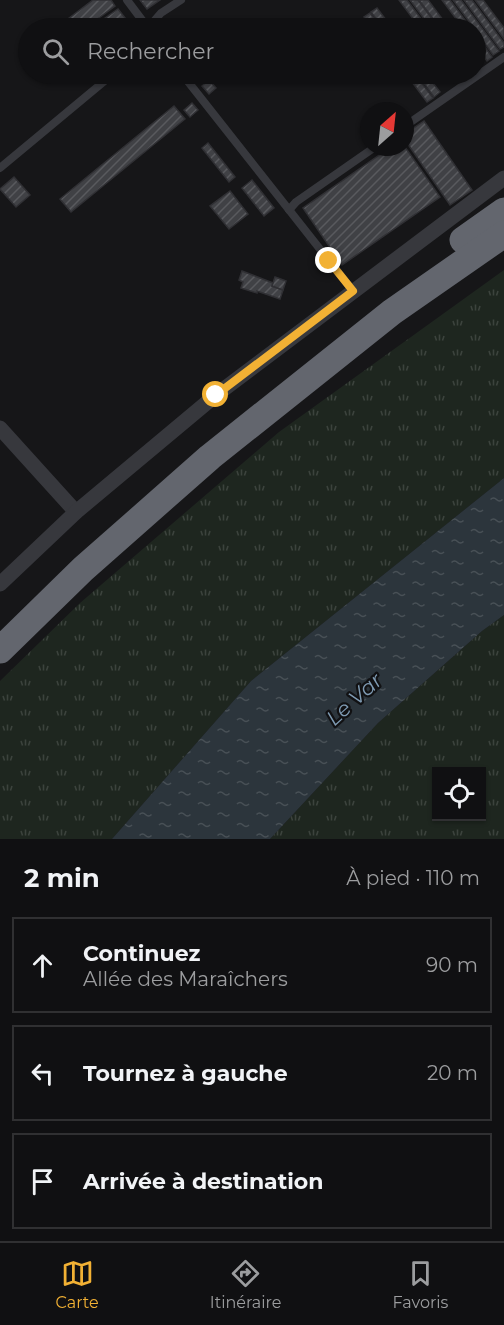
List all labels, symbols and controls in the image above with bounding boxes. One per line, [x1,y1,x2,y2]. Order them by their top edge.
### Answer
search box [18,18,486,84]
icon: search [39,35,72,68]
text: Rechercher [87,38,214,65]
north arrow [360,102,414,156]
route end [315,247,341,273]
route start [202,381,228,407]
water label: Le Var [321,667,388,731]
map controls [432,767,486,821]
button: locate [432,767,486,821]
text: 2 min [24,862,100,894]
text: À pied · 110 m [346,866,480,890]
text: Continuez [83,940,200,967]
icon: ahead [26,949,59,982]
text: 90 m [426,953,478,977]
text: Allée des Maraîchers [83,967,288,991]
icon: left [26,1057,59,1090]
text: Tournez à gauche [83,1060,288,1087]
text: 20 m [427,1061,478,1085]
icon: arrive [26,1165,59,1198]
text: Arrivée à destination [83,1168,323,1195]
tab: Carte [56,1257,99,1312]
tab: Itinéraire [210,1257,281,1312]
tab: Favoris [392,1257,448,1312]

